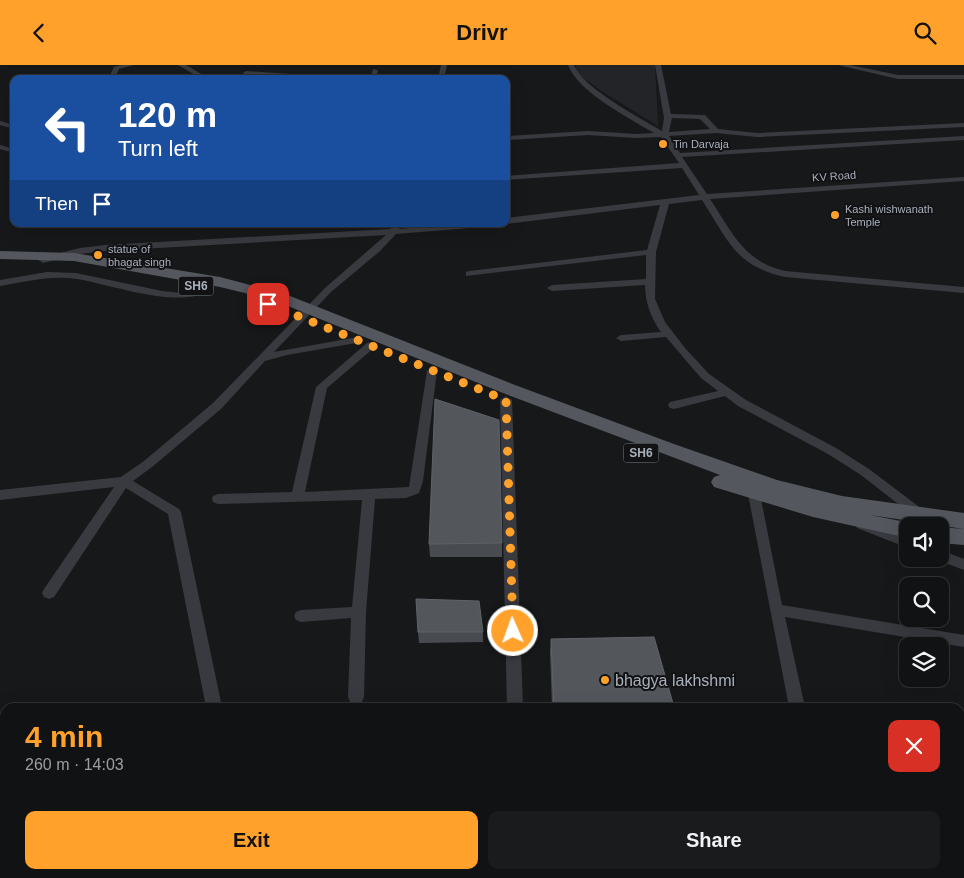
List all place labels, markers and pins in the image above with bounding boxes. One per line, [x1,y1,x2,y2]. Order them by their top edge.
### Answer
marker: Tin Darvaja [657,138,669,150]
place label: Tin Darvaja [673,138,730,150]
place label: Kashi wishwanath Temple [845,203,933,228]
marker: Kashi wishwanath Temple [829,209,841,221]
place label: statue of bhagat singh [108,243,171,268]
marker: statue of bhagat singh [92,249,104,261]
pin [247,283,289,325]
place label: bhagya lakhshmi [615,672,735,689]
marker: bhagya lakhshmi [599,674,611,686]

